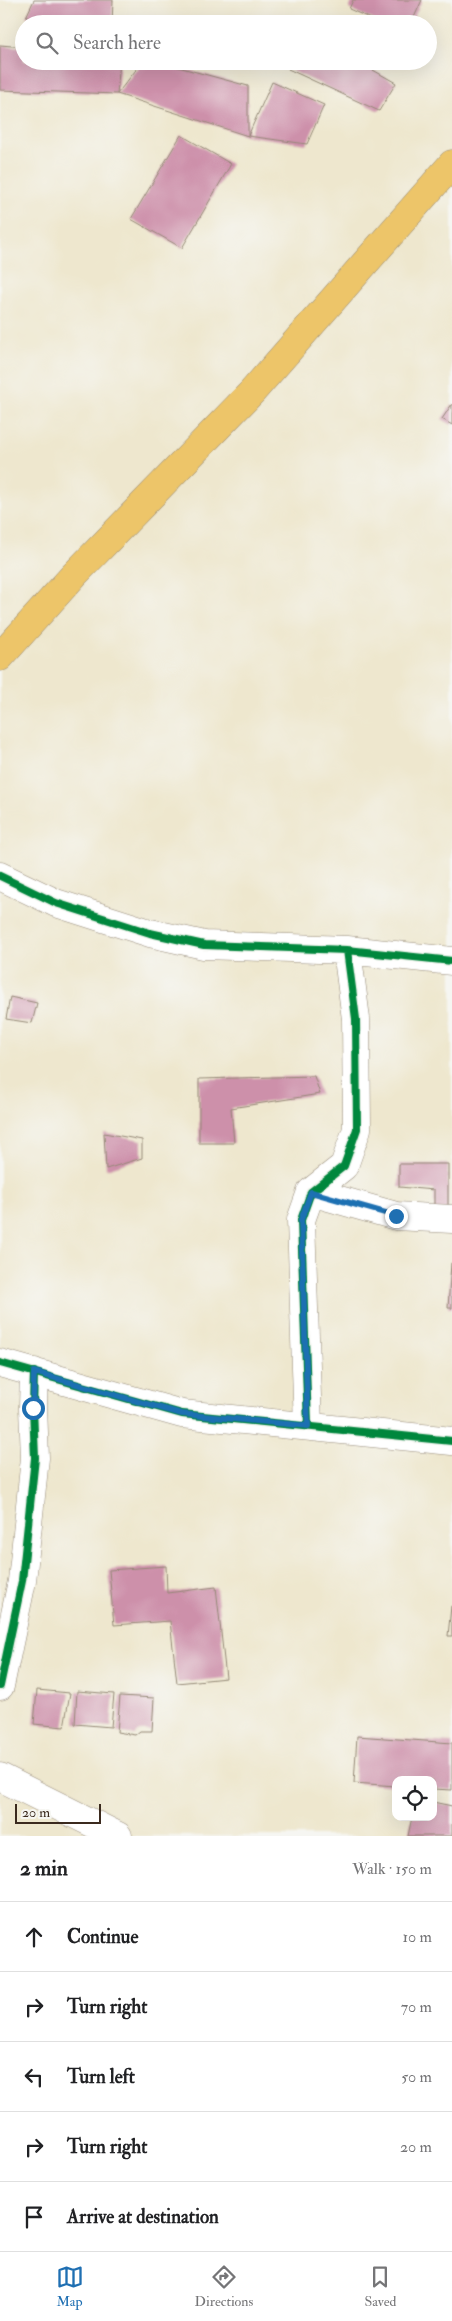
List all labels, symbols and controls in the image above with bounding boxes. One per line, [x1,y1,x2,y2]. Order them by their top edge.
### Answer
search box [15,15,437,70]
icon: search [33,29,61,57]
text: Search here [73,31,161,55]
route end [385,1205,408,1228]
route start [22,1397,45,1420]
map controls [392,1776,437,1821]
button: locate [392,1776,437,1821]
scale bar [15,1801,101,1824]
text: 20 m [22,1804,50,1821]
text: 2 min [20,1855,68,1882]
text: Walk · 150 m [352,1859,432,1879]
icon: ahead [20,1923,48,1951]
text: Continue [67,1925,138,1949]
text: 10 m [402,1927,432,1947]
icon: right [20,1993,48,2021]
text: Turn right [67,1995,147,2019]
text: 70 m [401,1997,432,2017]
icon: left [20,2063,48,2091]
text: Turn left [67,2065,135,2089]
text: 50 m [401,2067,432,2087]
icon: right [20,2133,48,2161]
text: Turn right [67,2135,147,2159]
text: 20 m [400,2137,432,2157]
icon: arrive [20,2203,48,2231]
text: Arrive at destination [67,2205,219,2229]
tab: Map [56,2263,84,2310]
tab: Directions [195,2263,253,2310]
tab: Saved [364,2263,396,2310]

